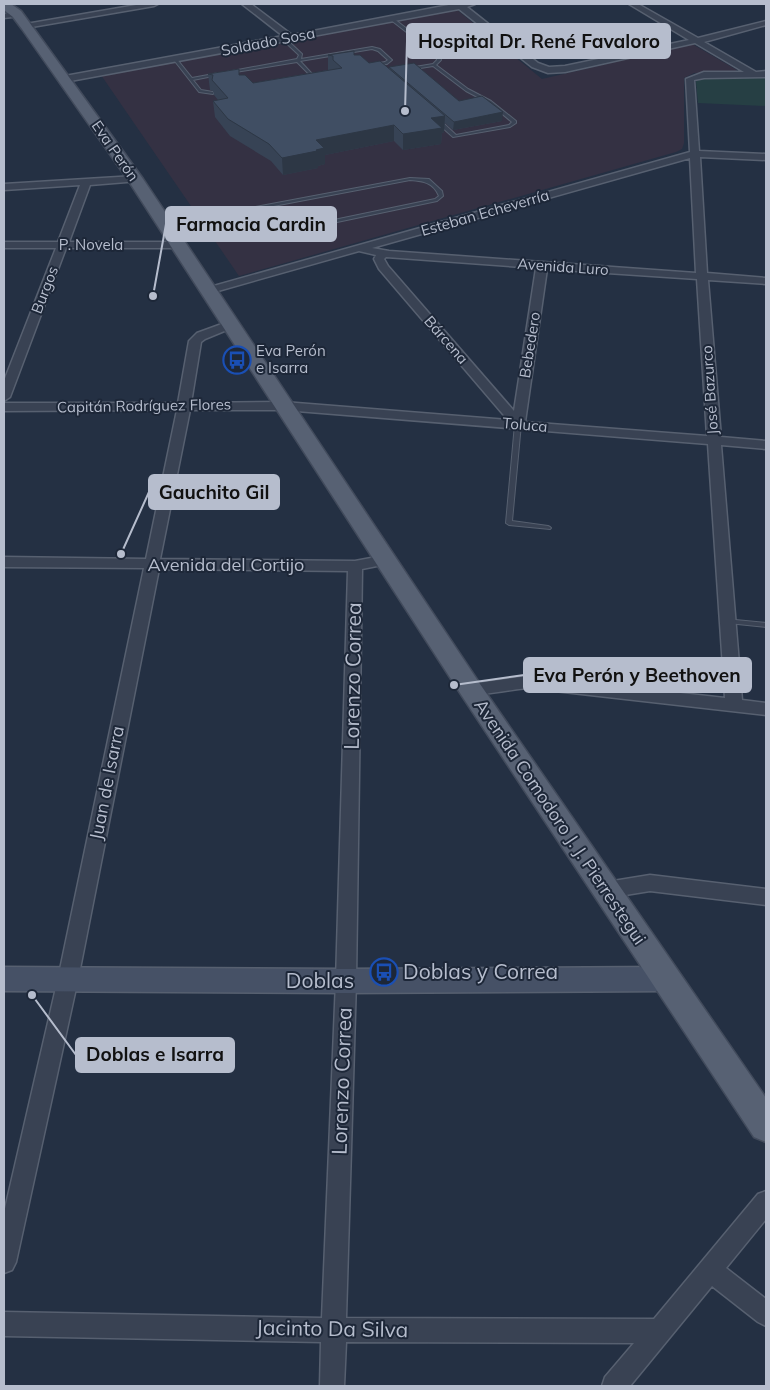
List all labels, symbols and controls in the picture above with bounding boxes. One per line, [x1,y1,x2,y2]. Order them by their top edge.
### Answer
street label: Soldado Sosa [219,23,316,60]
callout: Hospital Dr. René Favaloro [407,24,670,58]
text: Hospital Dr. René Favaloro [418,29,660,53]
street label: Eva Perón [88,117,143,185]
street label: Esteban Echeverría [418,185,551,240]
callout: Farmacia Cardin [166,207,336,241]
text: Farmacia Cardin [176,212,326,236]
street label: P. Novela [59,235,123,254]
street label: Avenida Luro [517,254,609,279]
street label: Burgos [27,263,62,316]
street label: Bebedero [515,311,544,379]
street label: Bárcena [420,312,473,368]
place label: Eva Perón e Isarra [256,341,326,377]
bus stop icon: Eva Perón e Isarra [222,345,252,375]
street label: José Bazurco [697,345,722,436]
street label: Capitán Rodríguez Flores [57,394,231,417]
street label: Toluca [502,413,548,436]
callout: Gauchito Gil [149,475,279,509]
text: Gauchito Gil [159,480,269,504]
street label: Avenida del Cortijo [148,553,304,576]
street label: Lorenzo Correa [338,602,366,750]
callout: Eva Perón y Beethoven [524,658,751,692]
text: Eva Perón y Beethoven [533,663,741,687]
street label: Avenida Comodoro J. J. Pierrestegui [469,694,651,949]
street label: Juan de Isarra [84,724,129,842]
bus stop icon: Doblas y Correa [369,957,399,987]
place label: Doblas y Correa [403,958,558,984]
street label: Doblas [286,967,354,993]
street label: Lorenzo Correa [325,1007,357,1155]
callout: Doblas e Isarra [76,1038,234,1072]
text: Doblas e Isarra [86,1042,224,1066]
street label: Jacinto Da Silva [256,1314,408,1342]

